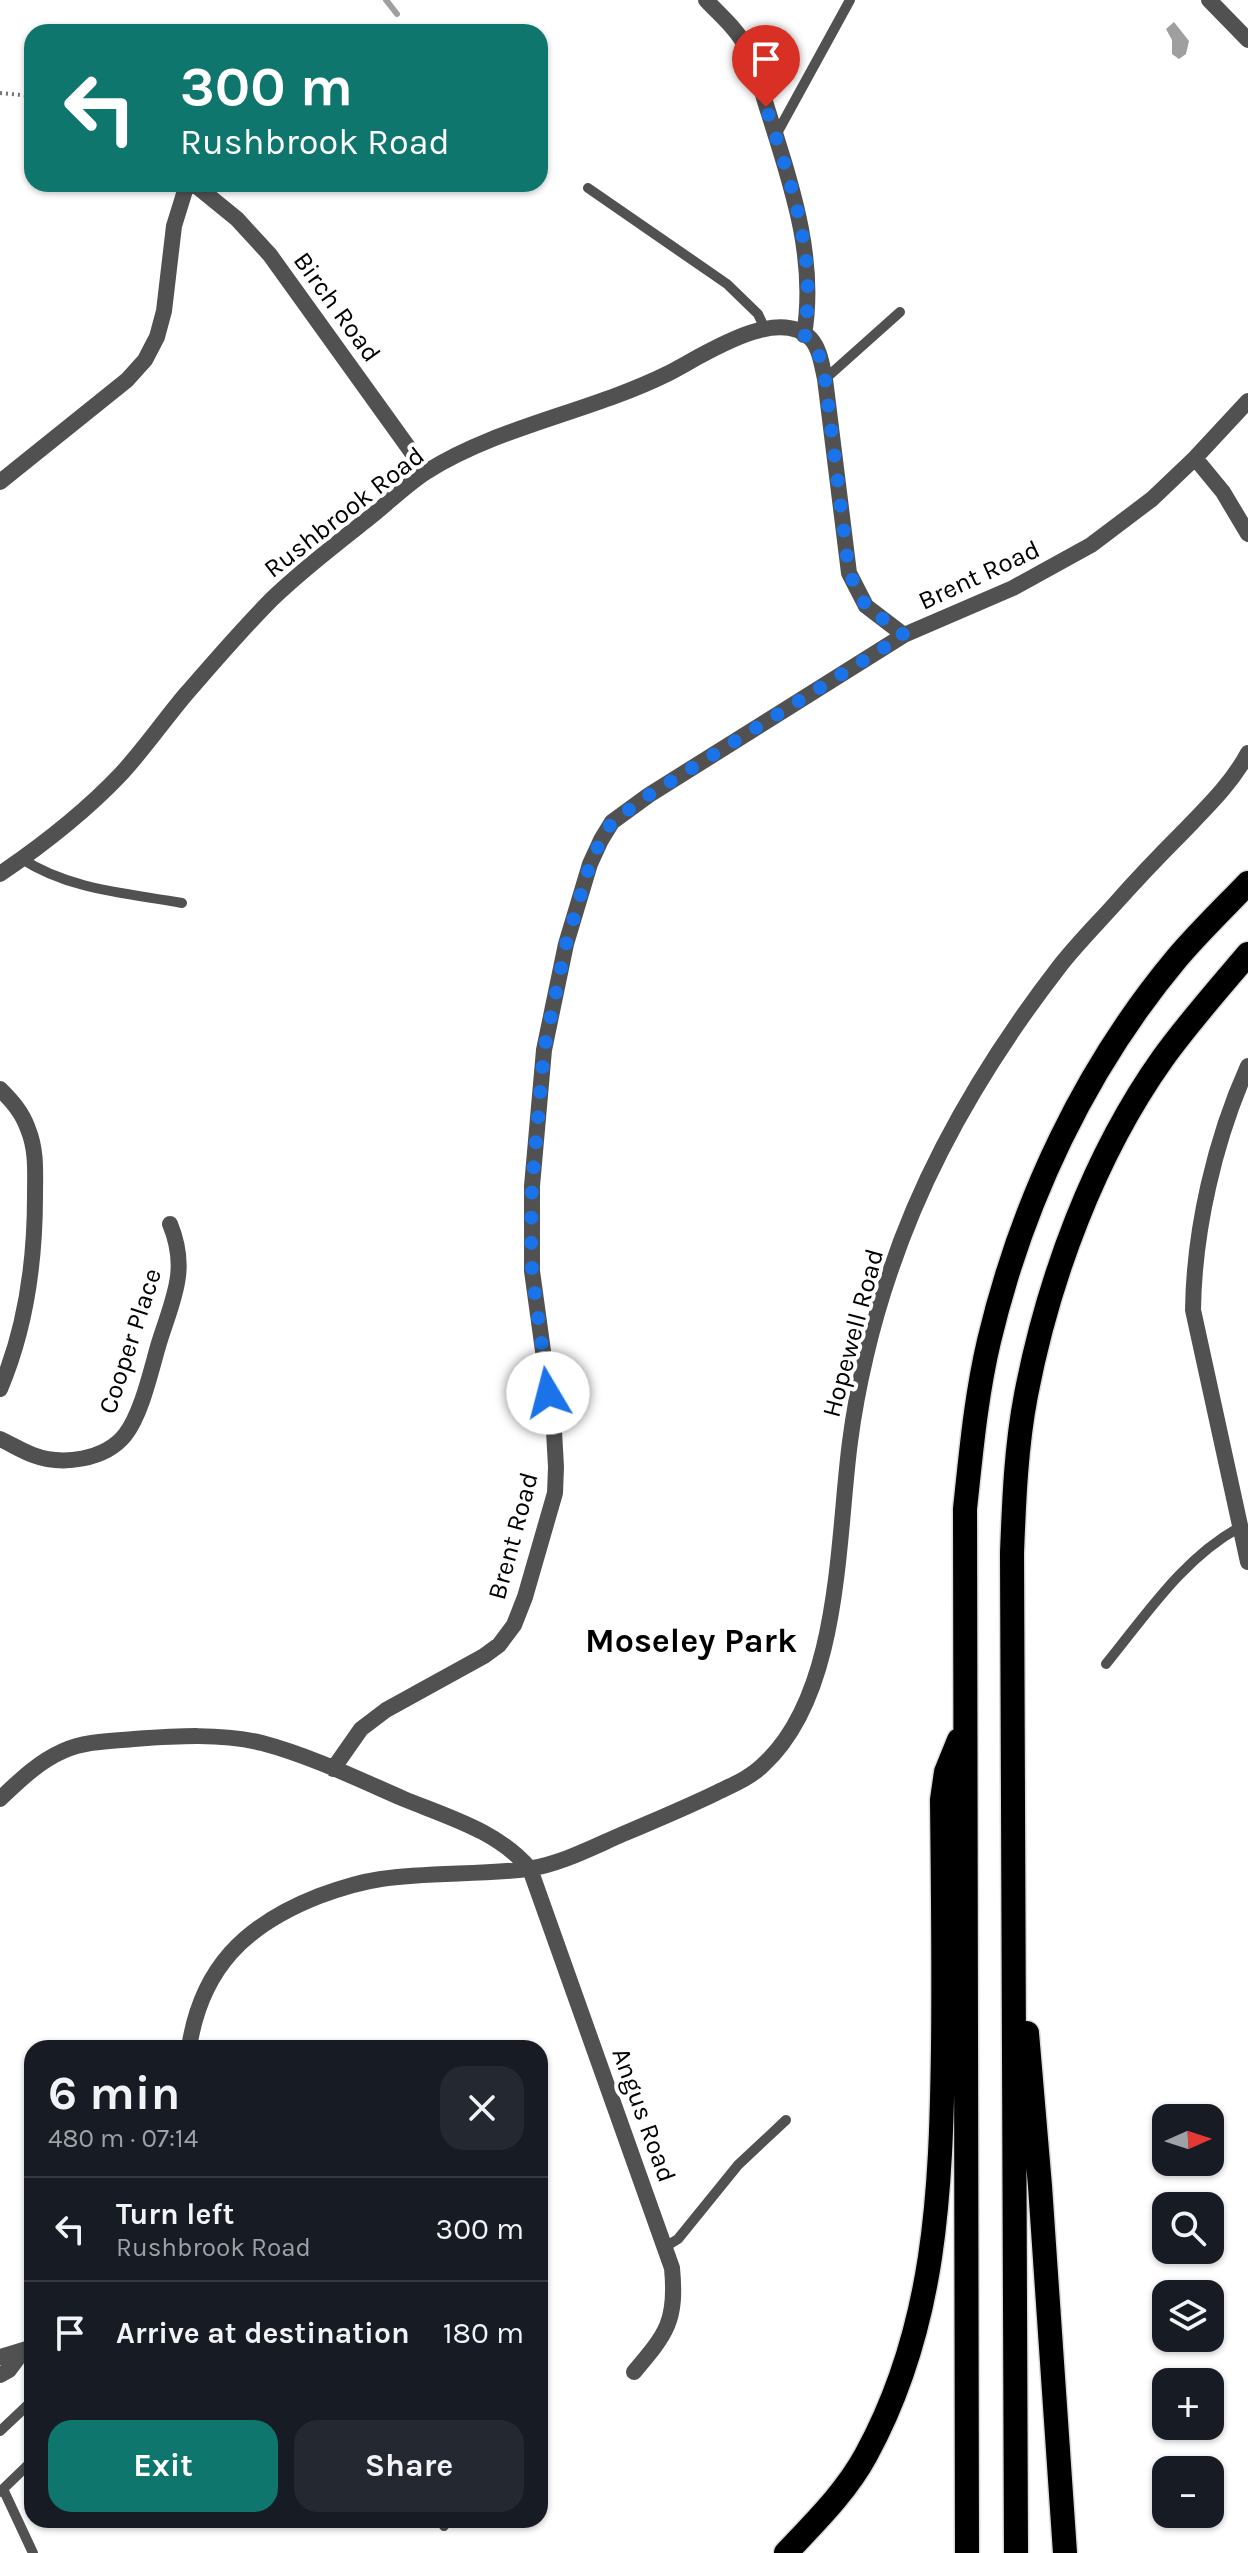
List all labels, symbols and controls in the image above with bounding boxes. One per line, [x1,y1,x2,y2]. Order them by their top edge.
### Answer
pin [732,25,800,107]
icon: arrive [744,37,788,81]
text: 300 m [180,54,353,119]
icon: left [48,56,152,160]
text: Rushbrook Road [180,121,450,163]
street label: Birch Road [287,246,387,368]
street label: Rushbrook Road [258,440,430,584]
street label: Brent Road [913,533,1045,617]
street label: Hopewell Road [816,1245,890,1421]
street label: Cooper Place [92,1264,168,1418]
position arrow [506,1351,590,1435]
street label: Brent Road [481,1469,545,1603]
district label: Moseley Park [585,1621,797,1661]
street label: Angus Road [605,2044,683,2186]
text: 6 min [48,2065,180,2121]
button: close [440,2066,524,2150]
north arrow [1152,2104,1224,2176]
map controls [1152,2104,1224,2528]
text: 480 m · 07:14 [48,2123,198,2154]
button: search [1152,2192,1224,2264]
text: Turn left [116,2196,234,2232]
icon: left [48,2207,92,2251]
text: 300 m [435,2211,524,2247]
text: Rushbrook Road [116,2232,311,2263]
button: layers [1152,2280,1224,2352]
icon: arrive [48,2311,92,2355]
text: Arrive at destination [116,2315,410,2351]
text: 180 m [443,2315,524,2351]
button: + [1152,2368,1224,2440]
button: Exit [48,2420,278,2512]
button: Share [294,2420,524,2512]
button: − [1152,2456,1224,2528]

